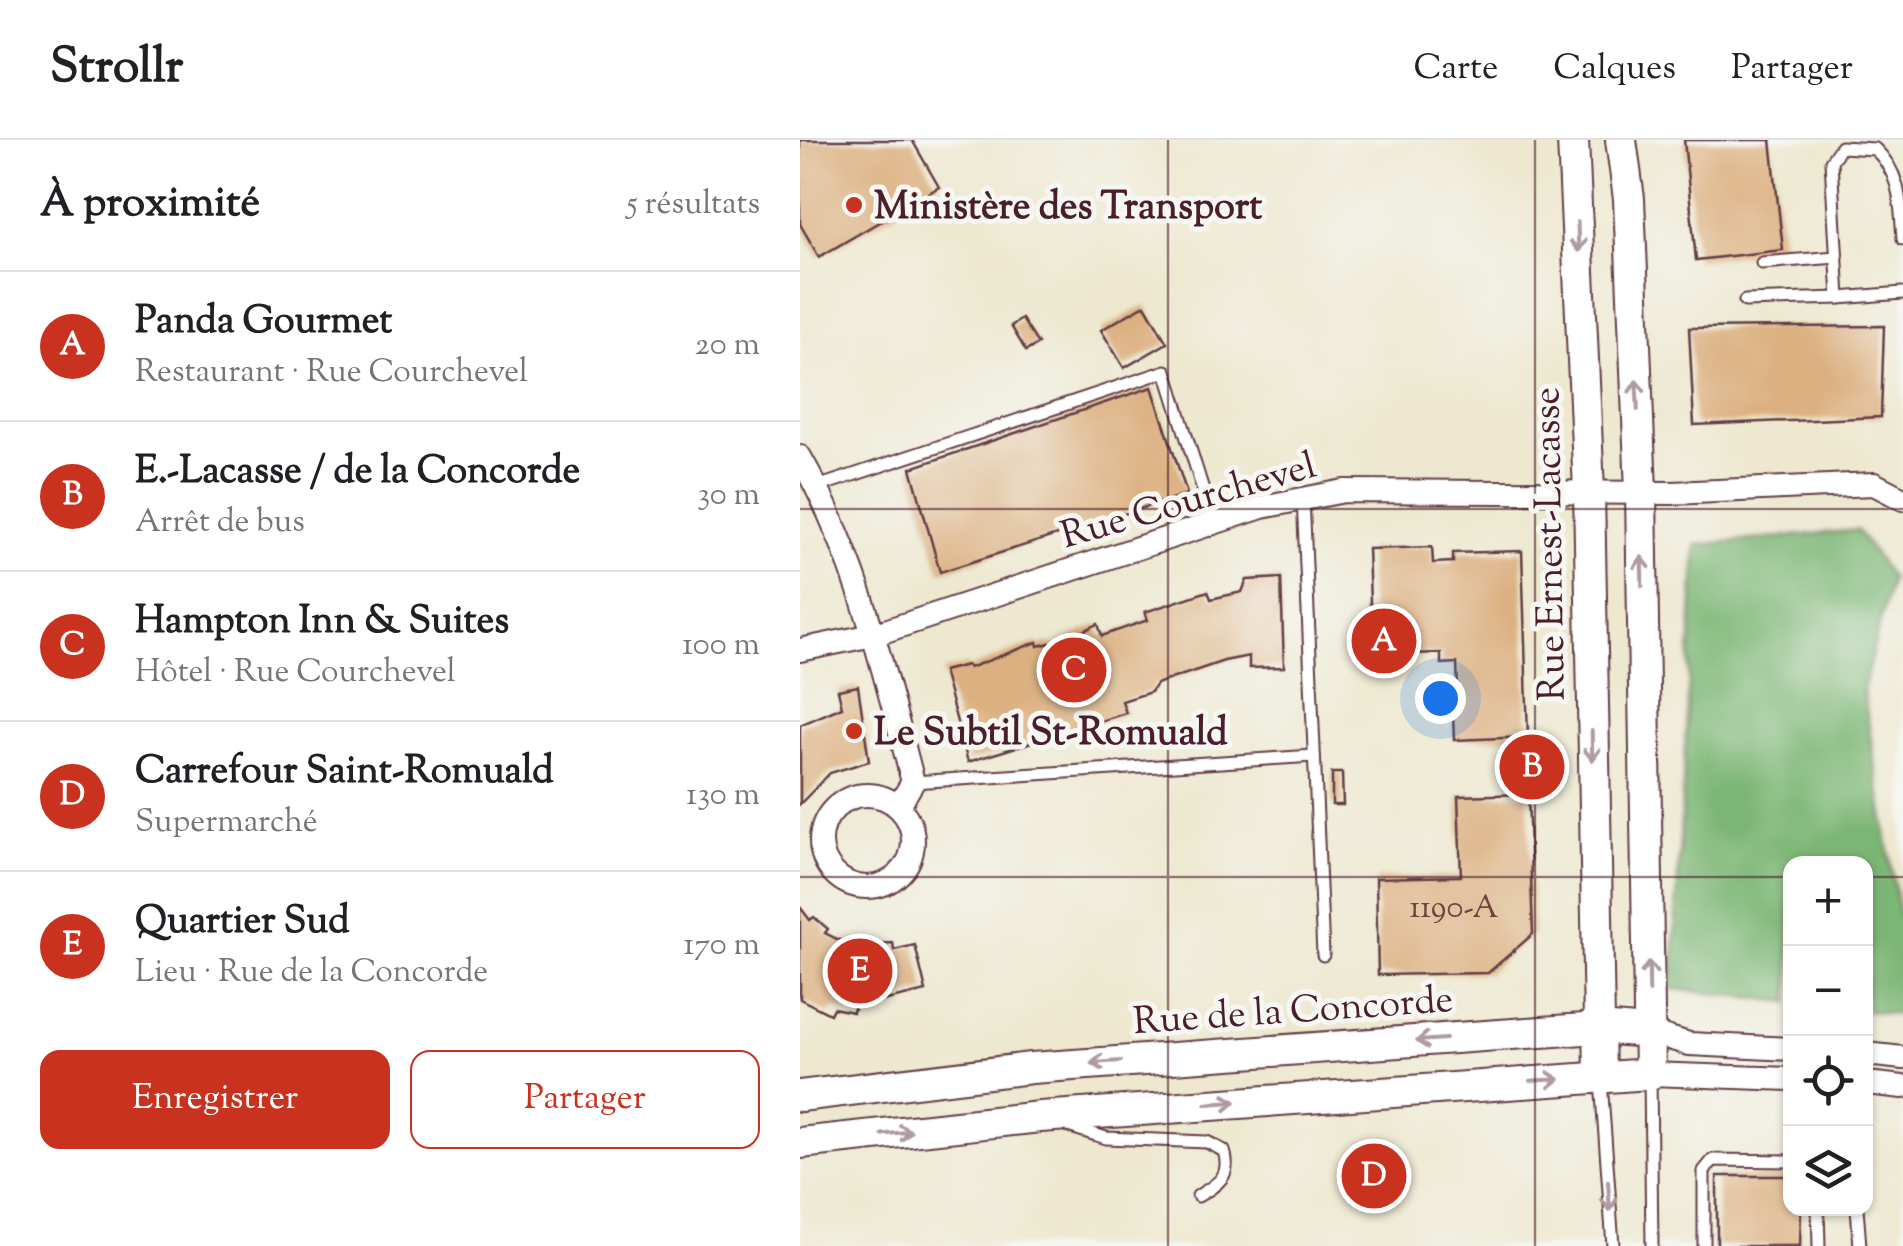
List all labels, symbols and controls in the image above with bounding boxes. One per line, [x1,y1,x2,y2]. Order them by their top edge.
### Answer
text: Strollr [50,35,183,104]
text: Carte [1414,44,1498,95]
text: Calques [1553,44,1676,95]
text: Partager [1731,44,1853,95]
text: À proximité [40,175,260,235]
text: 5 résultats [627,182,760,228]
place label: Ministère des Transport [874,182,1262,236]
marker: Ministère des Transport [843,194,865,216]
one-way arrow [1569,221,1588,253]
text: Panda Gourmet [135,296,392,350]
text: A [60,323,85,369]
text: 20 m [695,323,760,369]
text: Restaurant · Rue Courchevel [135,350,528,396]
one-way arrow [1627,379,1646,411]
street label: Rue Ernest-Lacasse [1522,387,1582,701]
street label: Rue Courchevel [1055,441,1323,565]
text: E.-Lacasse / de la Concorde [135,446,580,500]
text: B [62,473,83,519]
text: 30 m [697,473,760,519]
text: Arrêt de bus [135,500,305,546]
one-way arrow [1632,556,1652,588]
text: Hampton Inn & Suites [135,596,509,650]
pin: A [1352,604,1416,678]
text: C [60,623,85,669]
text: 100 m [682,623,760,669]
pin: C [1042,632,1106,708]
text: Hôtel · Rue Courchevel [135,650,456,696]
your location [1415,673,1466,724]
place label: Le Subtil St-Romuald [874,708,1228,762]
marker: Le Subtil St-Romuald [843,720,865,742]
one-way arrow [1582,728,1602,761]
pin: B [1500,730,1564,804]
text: Carrefour Saint-Romuald [135,746,554,800]
text: D [60,773,85,819]
text: 130 m [686,773,760,819]
text: Supermarché [135,800,318,846]
map controls [1783,856,1873,1216]
button: + [1783,856,1873,946]
house number: 1190-A [1409,886,1499,932]
text: Quartier Sud [135,896,350,950]
text: E [63,923,82,969]
text: 170 m [683,923,760,969]
pin: E [828,934,892,1008]
button: − [1783,946,1873,1036]
text: Lieu · Rue de la Concorde [135,950,488,996]
one-way arrow [1639,961,1658,993]
street label: Rue de la Concorde [1132,975,1455,1051]
one-way arrow [1415,1031,1447,1050]
button: locate [1783,1036,1873,1126]
button: Enregistrer [40,1050,390,1149]
button: Partager [410,1050,760,1149]
one-way arrow [1091,1053,1123,1072]
one-way arrow [1528,1070,1560,1089]
one-way arrow [1204,1094,1236,1113]
one-way arrow [880,1123,913,1142]
button: layers [1783,1126,1873,1216]
pin: D [1342,1138,1406,1214]
one-way arrow [1600,1180,1619,1212]

